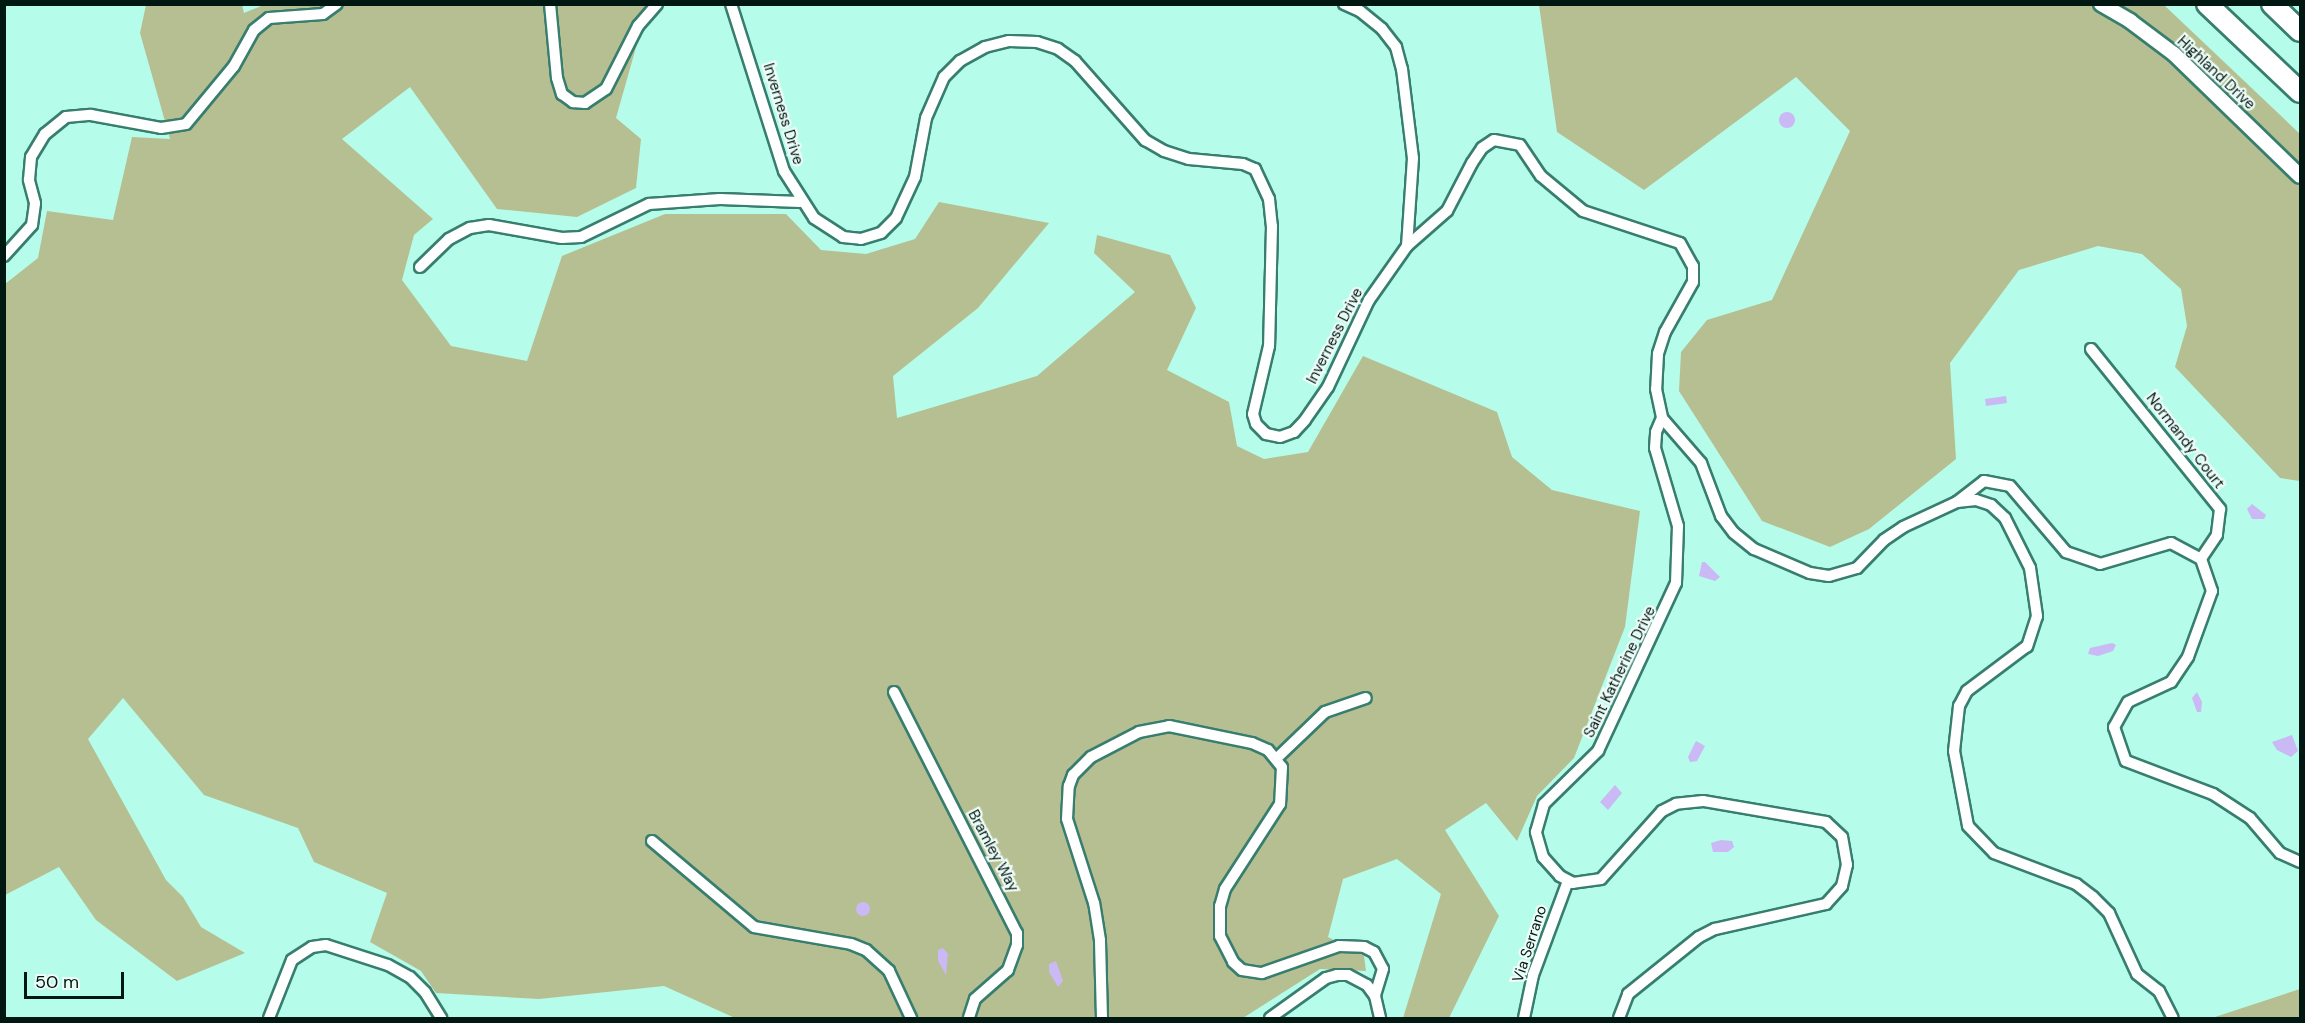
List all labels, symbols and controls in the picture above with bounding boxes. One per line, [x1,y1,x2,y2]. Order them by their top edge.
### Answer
street label: Highland Drive [2173,32,2259,114]
street label: Inverness Drive [759,61,807,167]
street label: Inverness Drive [1303,285,1367,387]
street label: Normandy Court [2142,390,2228,492]
street label: Saint Katherine Drive [1580,603,1660,741]
street label: Bramley Way [964,807,1022,895]
street label: Via Serrano [1509,903,1551,985]
scale bar [27,960,128,998]
text: 50 m [35,970,79,994]

